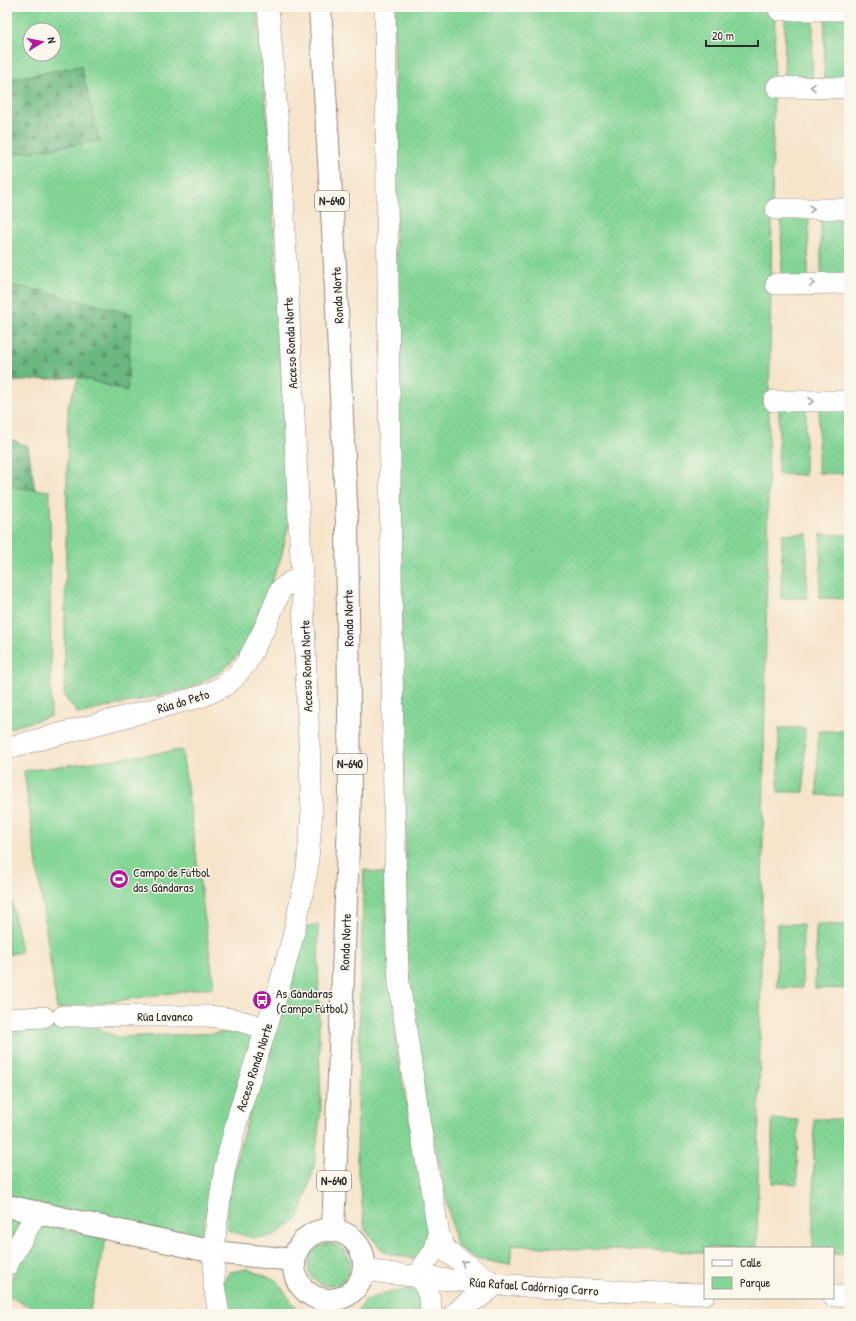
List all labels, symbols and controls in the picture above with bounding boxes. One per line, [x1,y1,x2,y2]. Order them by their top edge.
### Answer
north arrow [22,22,62,62]
scale bar [706,22,758,48]
text: 20 m [712,27,734,44]
text: N [44,36,59,45]
one-way arrow [810,83,816,91]
road number: N-640 [315,191,349,211]
one-way arrow [809,205,815,213]
street label: Ronda Norte [327,266,347,324]
one-way arrow [809,279,815,287]
street label: Acceso Ronda Norte [279,297,301,389]
one-way arrow [808,397,814,405]
street label: Ronda Norte [339,589,357,647]
street label: Acceso Ronda Norte [295,620,317,712]
street label: Rúa do Peto [155,685,211,717]
road number: N-640 [333,754,367,774]
place label: Campo de Fútbol das Gándaras [133,863,210,896]
sports icon: Campo de Fútbol das Gándaras [108,868,130,890]
street label: Ronda Norte [335,913,355,971]
place label: As Gándaras (Campo Fútbol) [276,984,349,1017]
bus stop icon: As Gándaras (Campo Fútbol) [251,989,273,1011]
street label: Rúa Lavanco [137,1007,193,1025]
street label: Acceso Ronda Norte [231,1021,277,1113]
road number: N-640 [317,1171,351,1191]
legend [704,1247,834,1299]
text: Calle [740,1254,761,1271]
one-way arrow [461,1260,468,1268]
street label: Rúa Rafael Cadórniga Carro [469,1273,599,1299]
text: Parque [740,1274,770,1291]

